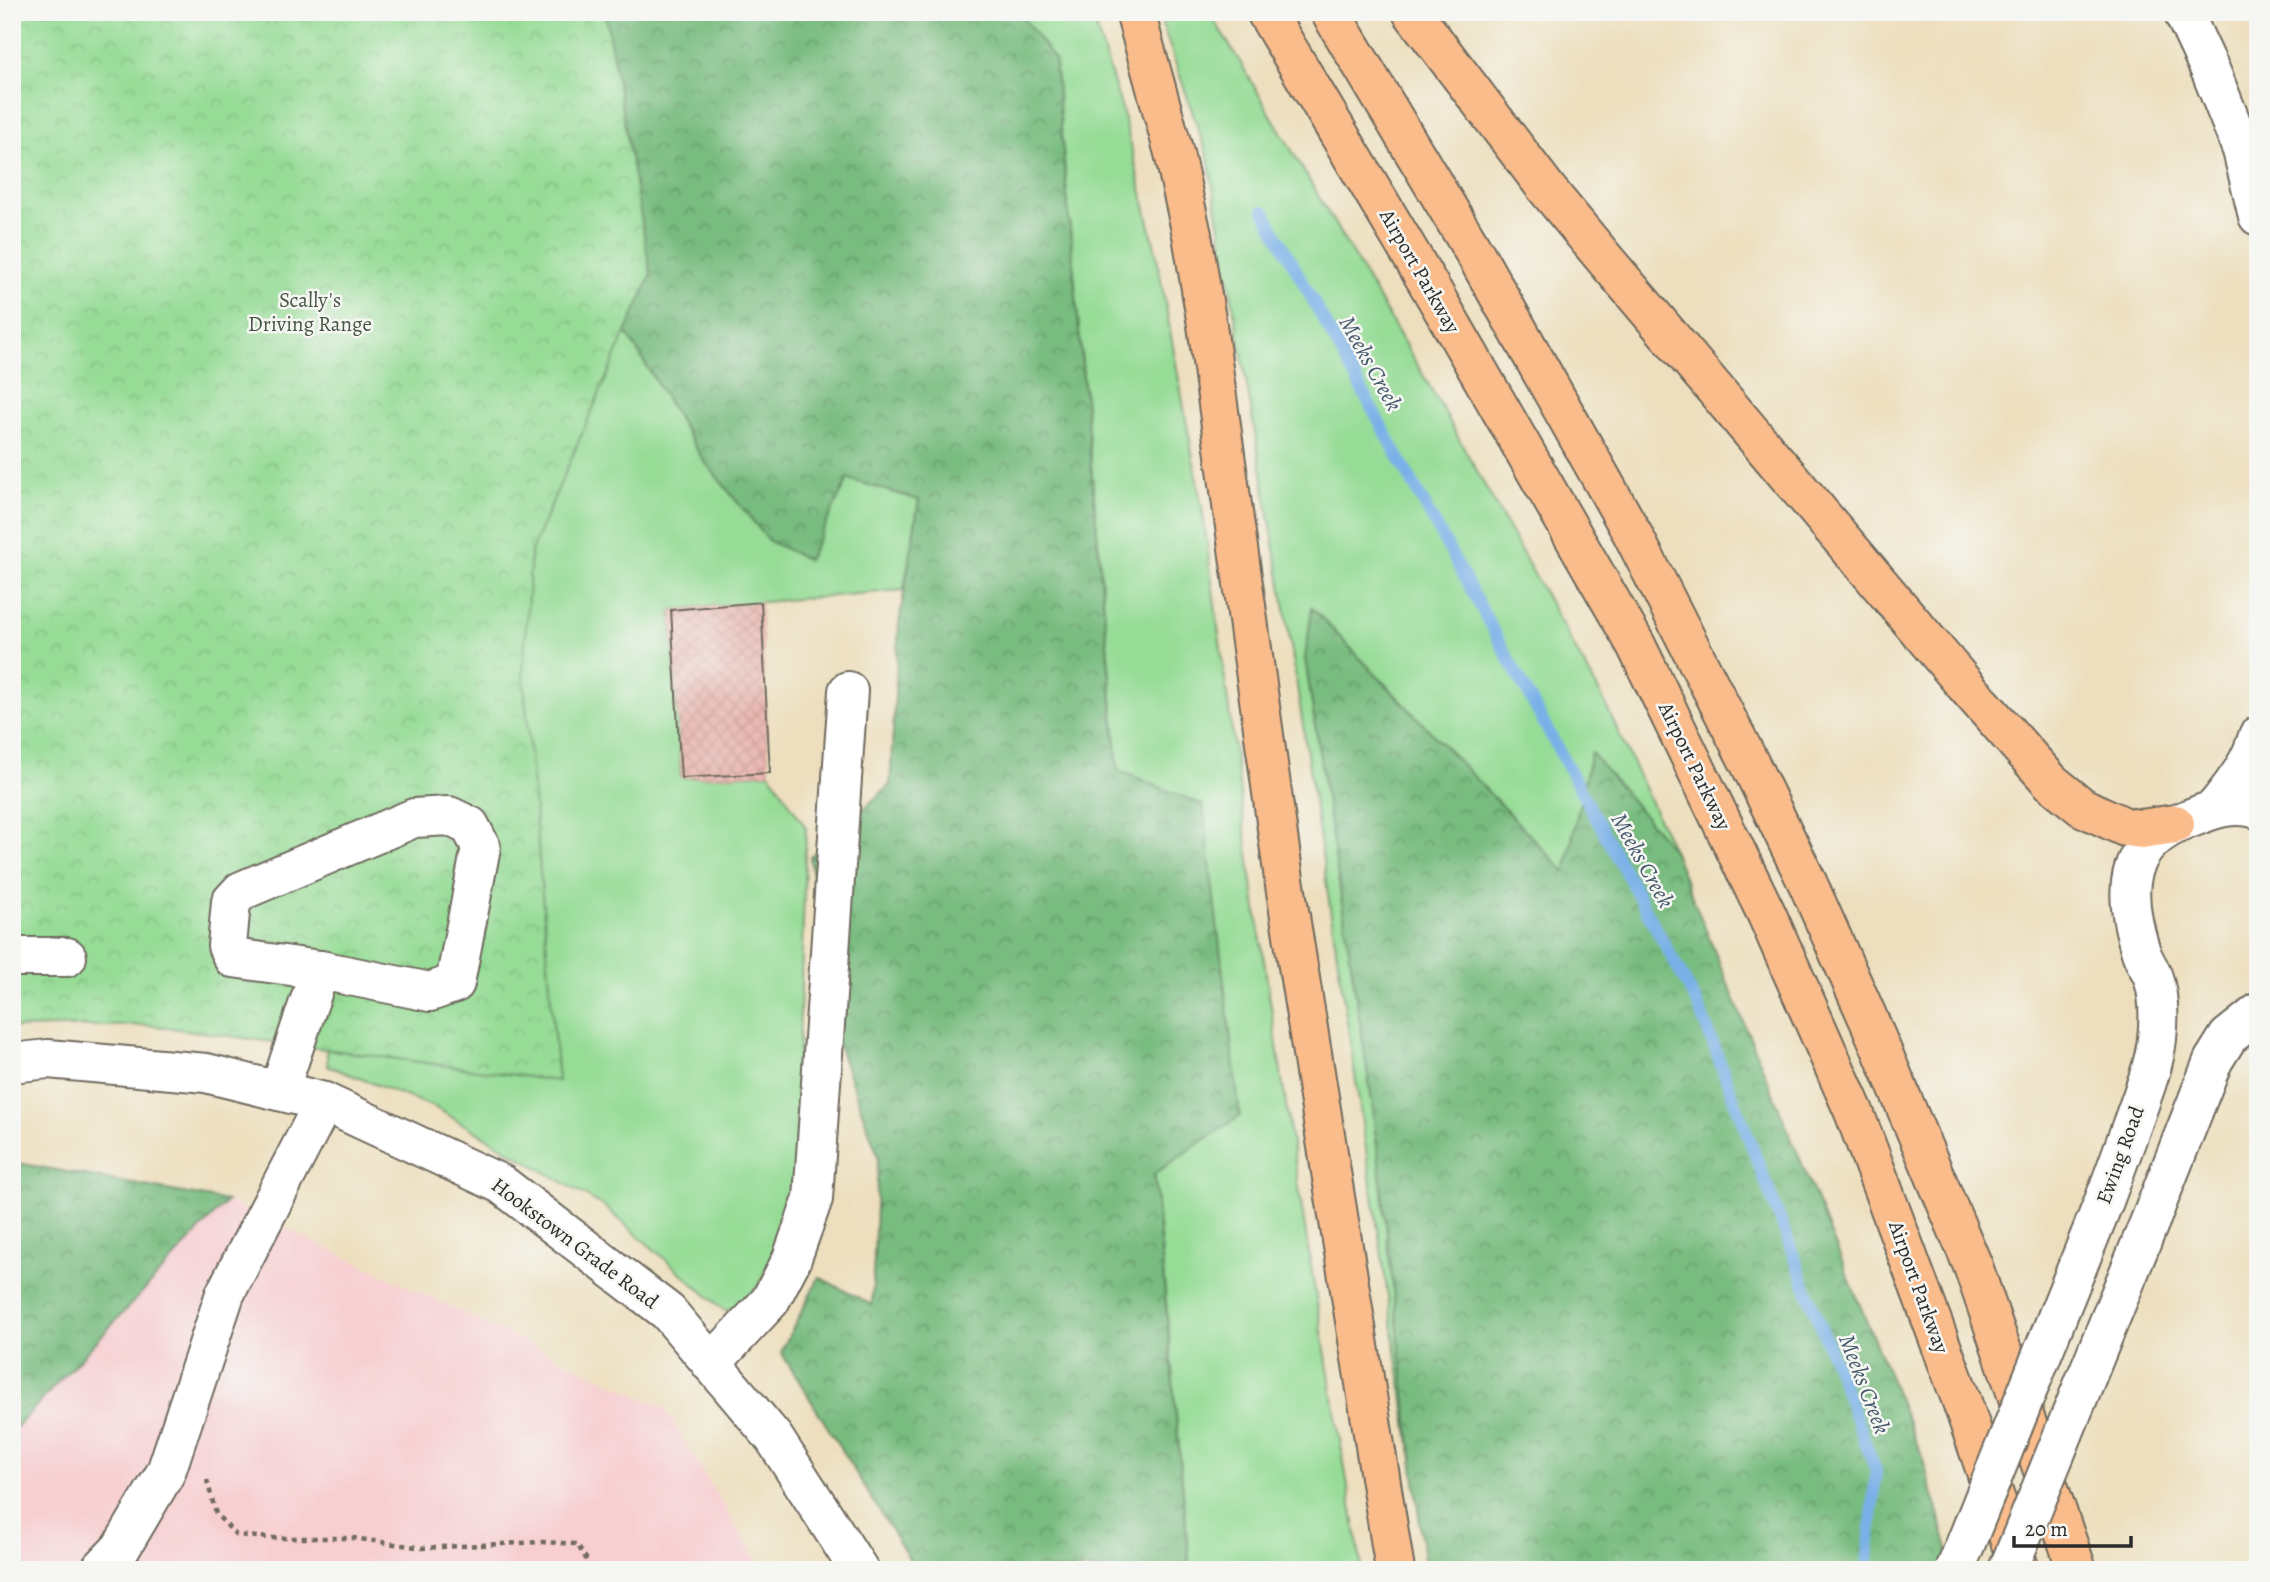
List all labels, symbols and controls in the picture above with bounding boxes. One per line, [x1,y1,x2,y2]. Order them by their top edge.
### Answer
street label: Airport Parkway [1373,203,1467,339]
park label: Scally's Driving Range [248,286,372,338]
water label: Meeks Creek [1332,310,1409,416]
street label: Airport Parkway [1651,696,1738,835]
water label: Meeks Creek [1604,807,1681,913]
street label: Ewing Road [2089,1101,2151,1208]
street label: Hookstown Grade Road [486,1171,665,1316]
street label: Airport Parkway [1882,1216,1956,1358]
water label: Meeks Creek [1831,1330,1898,1439]
scale bar [2014,1505,2132,1549]
text: 20 m [2025,1515,2068,1543]

